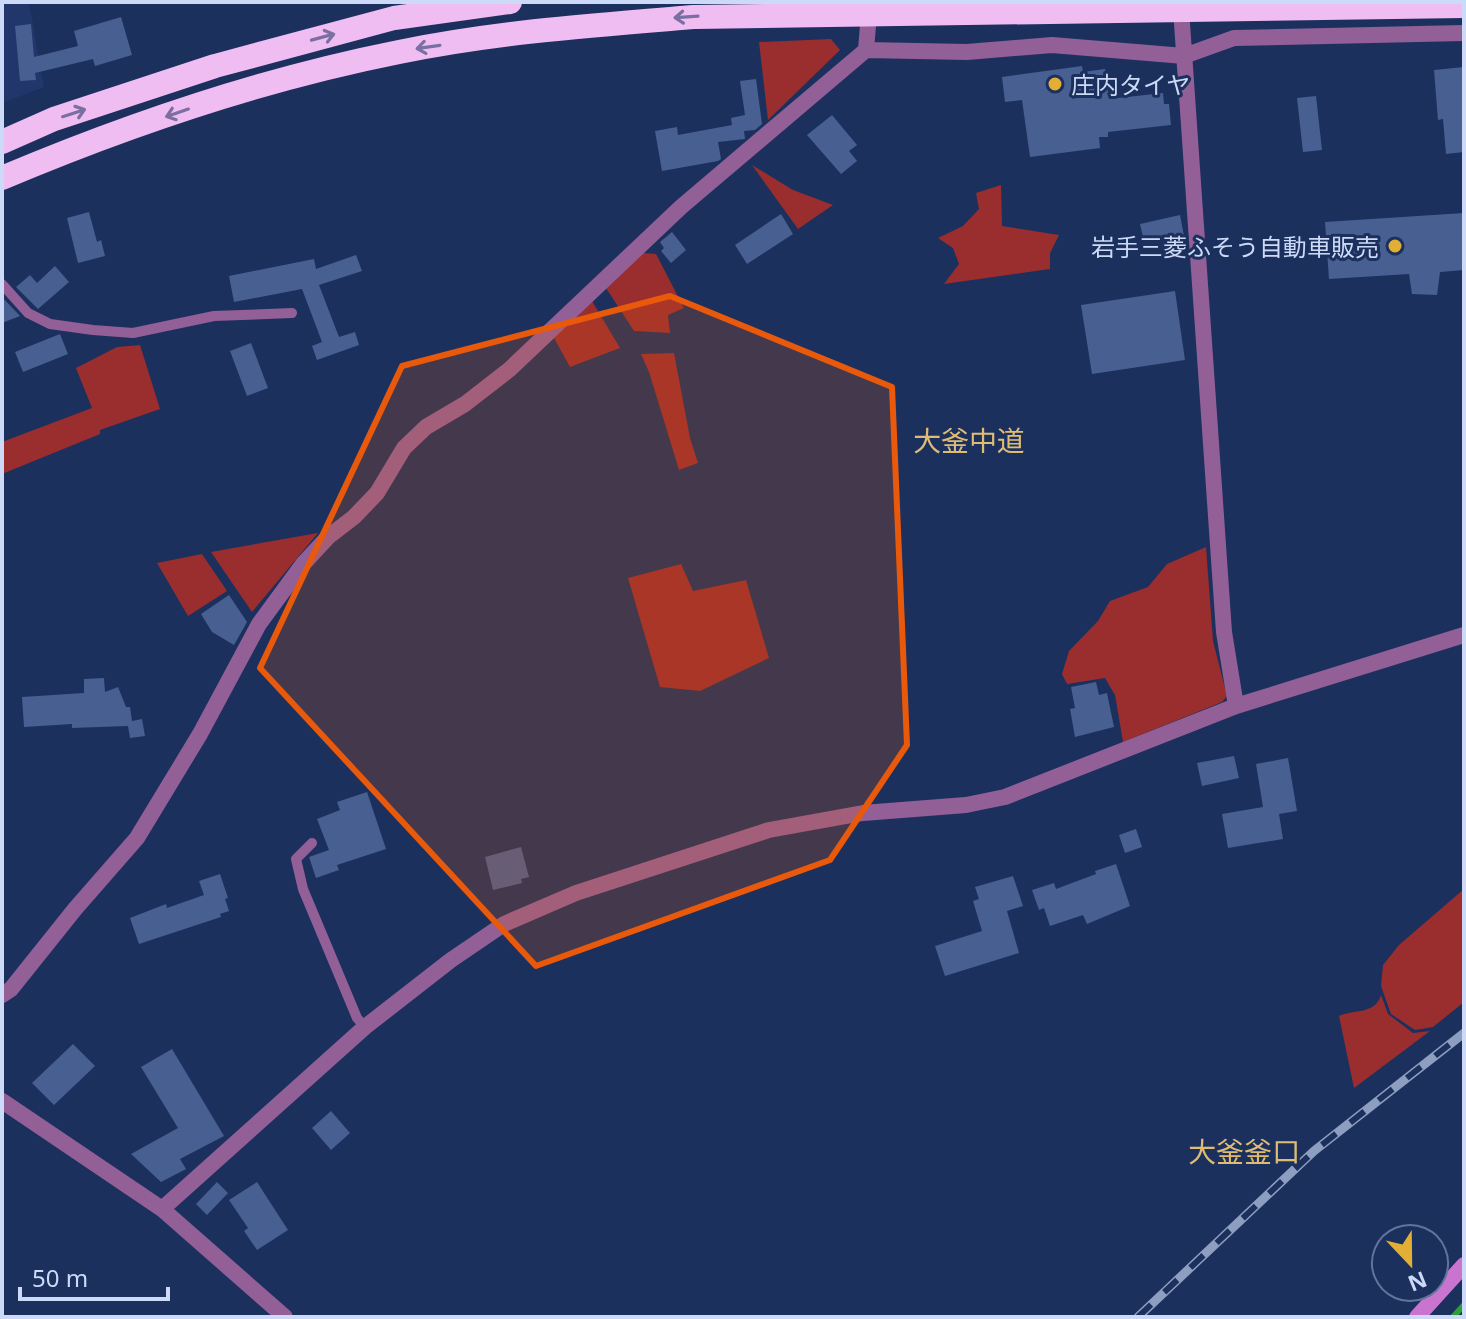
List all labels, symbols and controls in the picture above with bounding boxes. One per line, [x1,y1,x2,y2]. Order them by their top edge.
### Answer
one-way arrow [673,10,700,25]
one-way arrow [309,29,335,44]
one-way arrow [416,40,441,55]
place label: 庄内タイヤ [1071,68,1190,101]
marker: 庄内タイヤ [1046,75,1064,93]
one-way arrow [61,104,86,119]
one-way arrow [164,106,189,121]
place label: 岩手三菱ふそう自動車販売 [1091,230,1379,263]
marker: 岩手三菱ふそう自動車販売 [1386,237,1404,255]
district label: 大釜中道 [913,421,1025,459]
district label: 大釜釜口 [1188,1132,1300,1170]
north arrow [1370,1223,1450,1303]
scale bar [20,1251,168,1301]
text: 50 m [32,1261,88,1294]
text: N [1404,1265,1432,1300]

